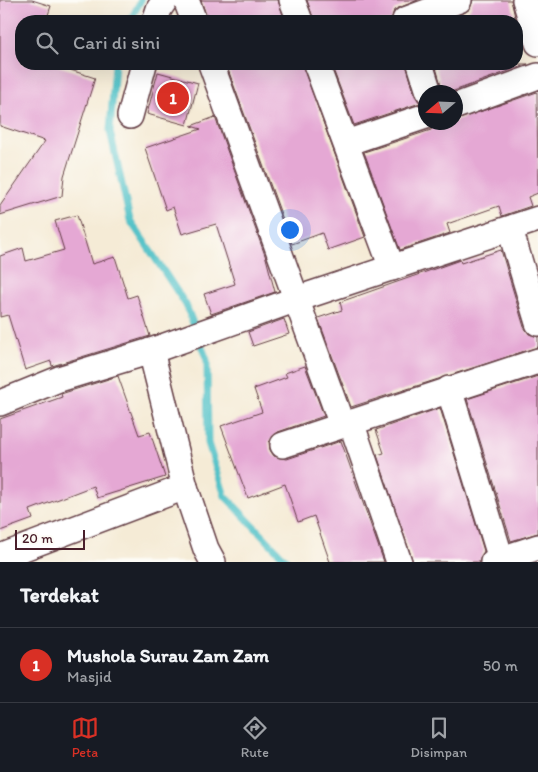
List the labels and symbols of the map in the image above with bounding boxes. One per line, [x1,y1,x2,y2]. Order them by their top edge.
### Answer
pin: 1 [157,79,189,117]
north arrow [418,85,463,130]
your location [277,217,303,243]
scale bar [15,527,85,550]

